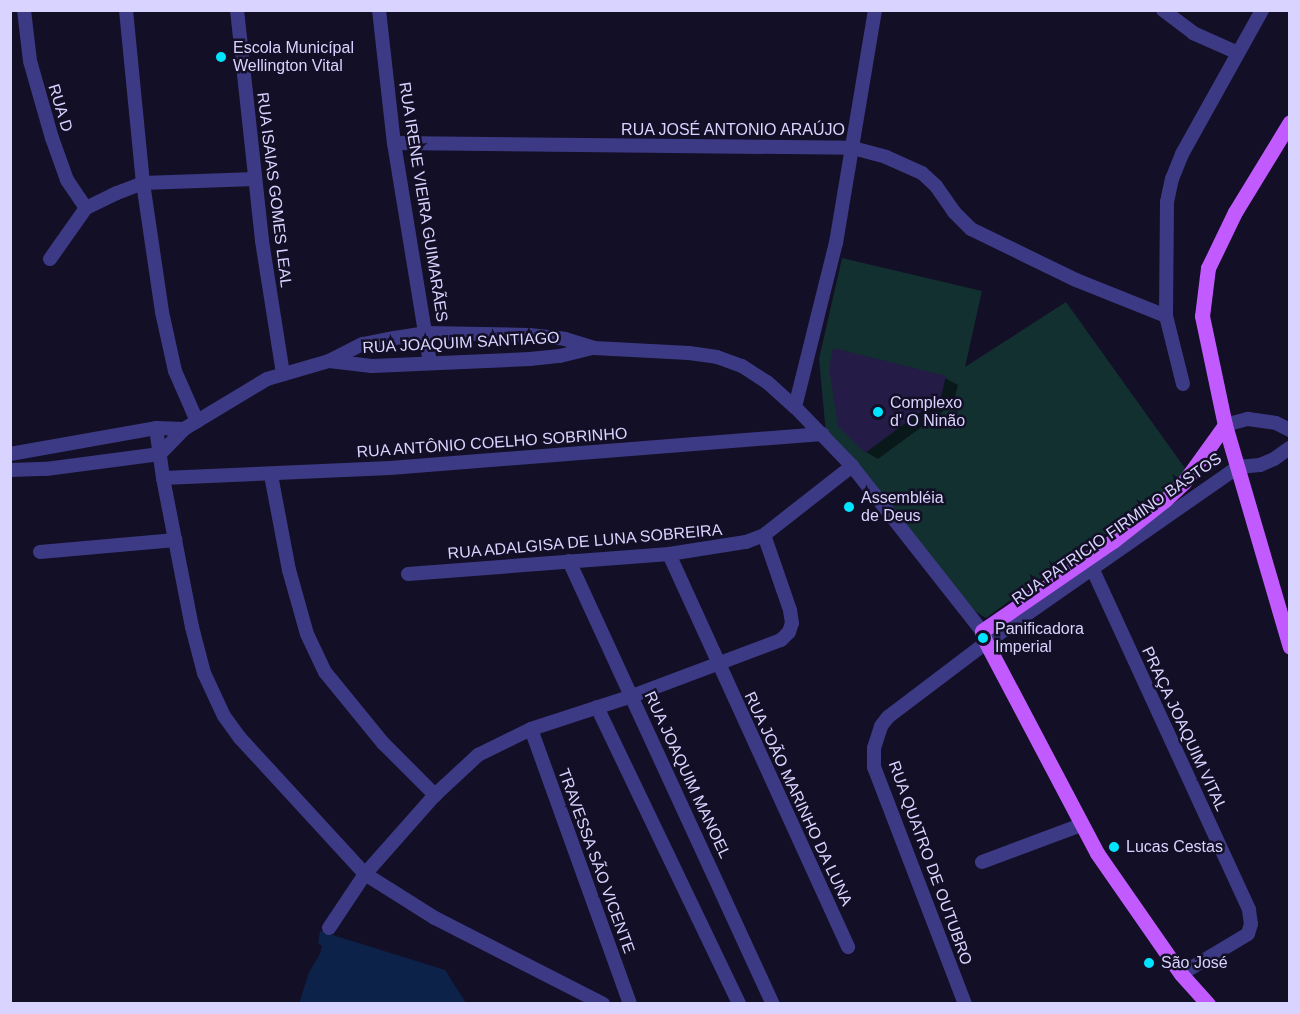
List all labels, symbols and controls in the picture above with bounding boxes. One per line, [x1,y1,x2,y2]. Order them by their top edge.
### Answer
place label: Escola Municípal Wellington Vital [233,38,354,76]
marker: Escola Municípal Wellington Vital [214,50,228,64]
street label: RUA IRENE VIEIRA GUIMARÃES [394,80,452,324]
street label: RUA D [44,81,76,135]
street label: RUA ISAIAS GOMES LEAL [252,91,296,289]
street label: RUA JOSÉ ANTONIO ARAÚJO [620,120,846,140]
street label: RUA JOAQUIM SANTIAGO [362,328,560,358]
place label: Complexo d' O Ninão [890,393,965,431]
marker: Complexo d' O Ninão [871,405,885,419]
street label: RUA ANTÔNIO COELHO SOBRINHO [355,424,629,462]
street label: RUA PATRICIO FIRMINO BASTOS [1008,449,1226,609]
place label: Assembléia de Deus [861,488,944,526]
marker: Assembléia de Deus [842,500,856,514]
street label: RUA ADALGISA DE LUNA SOBREIRA [445,520,725,564]
place label: Panificadora Imperial [995,619,1084,657]
marker: Panificadora Imperial [976,631,990,645]
street label: PRAÇA JOAQUIM VITAL [1137,643,1231,815]
street label: RUA JOAQUIM MANOEL [640,688,734,862]
street label: RUA JOÃO MARINHO DA LUNA [740,688,856,910]
street label: RUA QUATRO DE OUTUBRO [884,758,976,968]
street label: TRAVESSA SÃO VICENTE [553,766,639,956]
place label: Lucas Cestas [1126,837,1223,857]
marker: Lucas Cestas [1107,840,1121,854]
place label: São José [1161,953,1228,973]
marker: São José [1142,956,1156,970]

